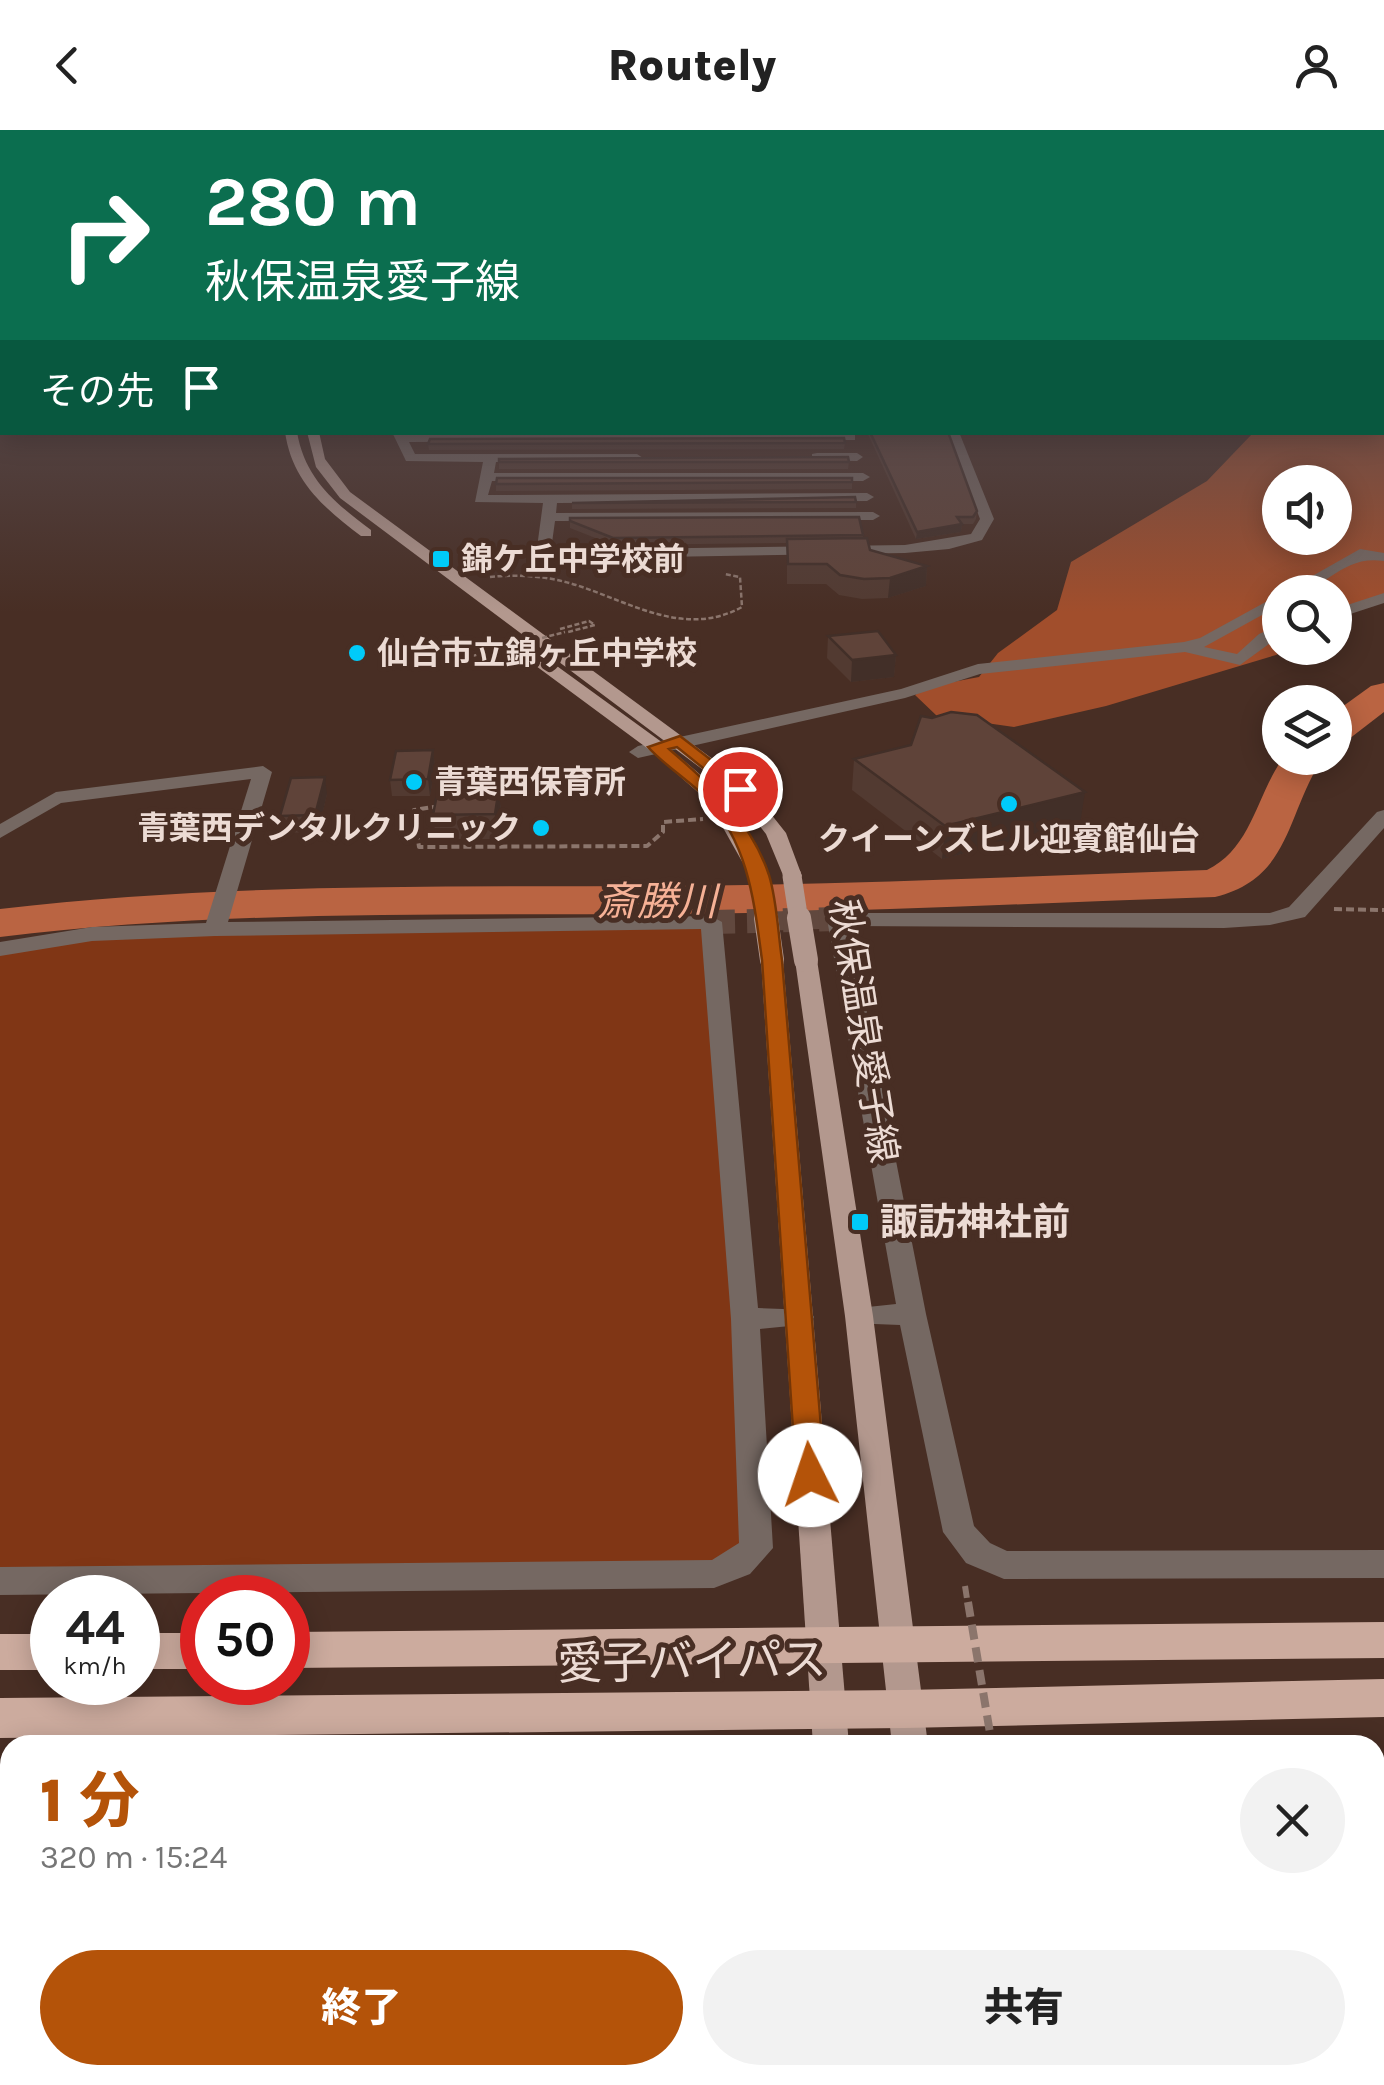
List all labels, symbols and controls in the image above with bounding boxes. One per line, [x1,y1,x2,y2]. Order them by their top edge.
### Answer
icon: back [40,38,95,93]
icon: person [1289,38,1344,93]
text: Routely [608,39,776,91]
text: 280 m [205,161,421,243]
icon: right [40,170,170,300]
text: 秋保温泉愛子線 [205,256,520,308]
icon: arrive [174,360,229,415]
text: その先 [40,369,154,414]
map controls [1262,465,1352,775]
button: sound [1262,465,1352,555]
place label: 錦ケ丘中学校前 [461,541,685,578]
marker: 錦ケ丘中学校前 [430,548,452,570]
button: search [1262,575,1352,665]
place label: 仙台市立錦ヶ丘中学校 [377,635,697,672]
marker: 仙台市立錦ヶ丘中学校 [346,642,368,664]
button: layers [1262,685,1352,775]
pin [698,747,783,832]
icon: arrive [713,762,768,817]
place label: 青葉西保育所 [434,764,626,801]
marker: 青葉西保育所 [403,771,425,793]
marker: クイーンズヒル迎賓館仙台 [998,793,1020,815]
place label: 青葉西デンタルクリニック [137,810,521,847]
marker: 青葉西デンタルクリニック [530,817,552,839]
place label: クイーンズヒル迎賓館仙台 [818,821,1200,858]
water label: 斎勝川 [597,878,721,925]
street label: 秋保温泉愛子線 [820,896,907,1166]
place label: 諏訪神社前 [880,1200,1070,1245]
marker: 諏訪神社前 [849,1211,871,1233]
position arrow [758,1423,862,1527]
speed limit sign: 50 [180,1575,310,1705]
text: 44 [65,1598,125,1657]
street label: 愛子バイパス [557,1634,827,1690]
text: km/h [63,1651,127,1680]
text: 1 分 [40,1766,139,1836]
button: close [1240,1768,1345,1873]
text: 320 m · 15:24 [40,1839,227,1876]
button: 終了 [40,1950,683,2065]
button: 共有 [703,1950,1345,2065]

